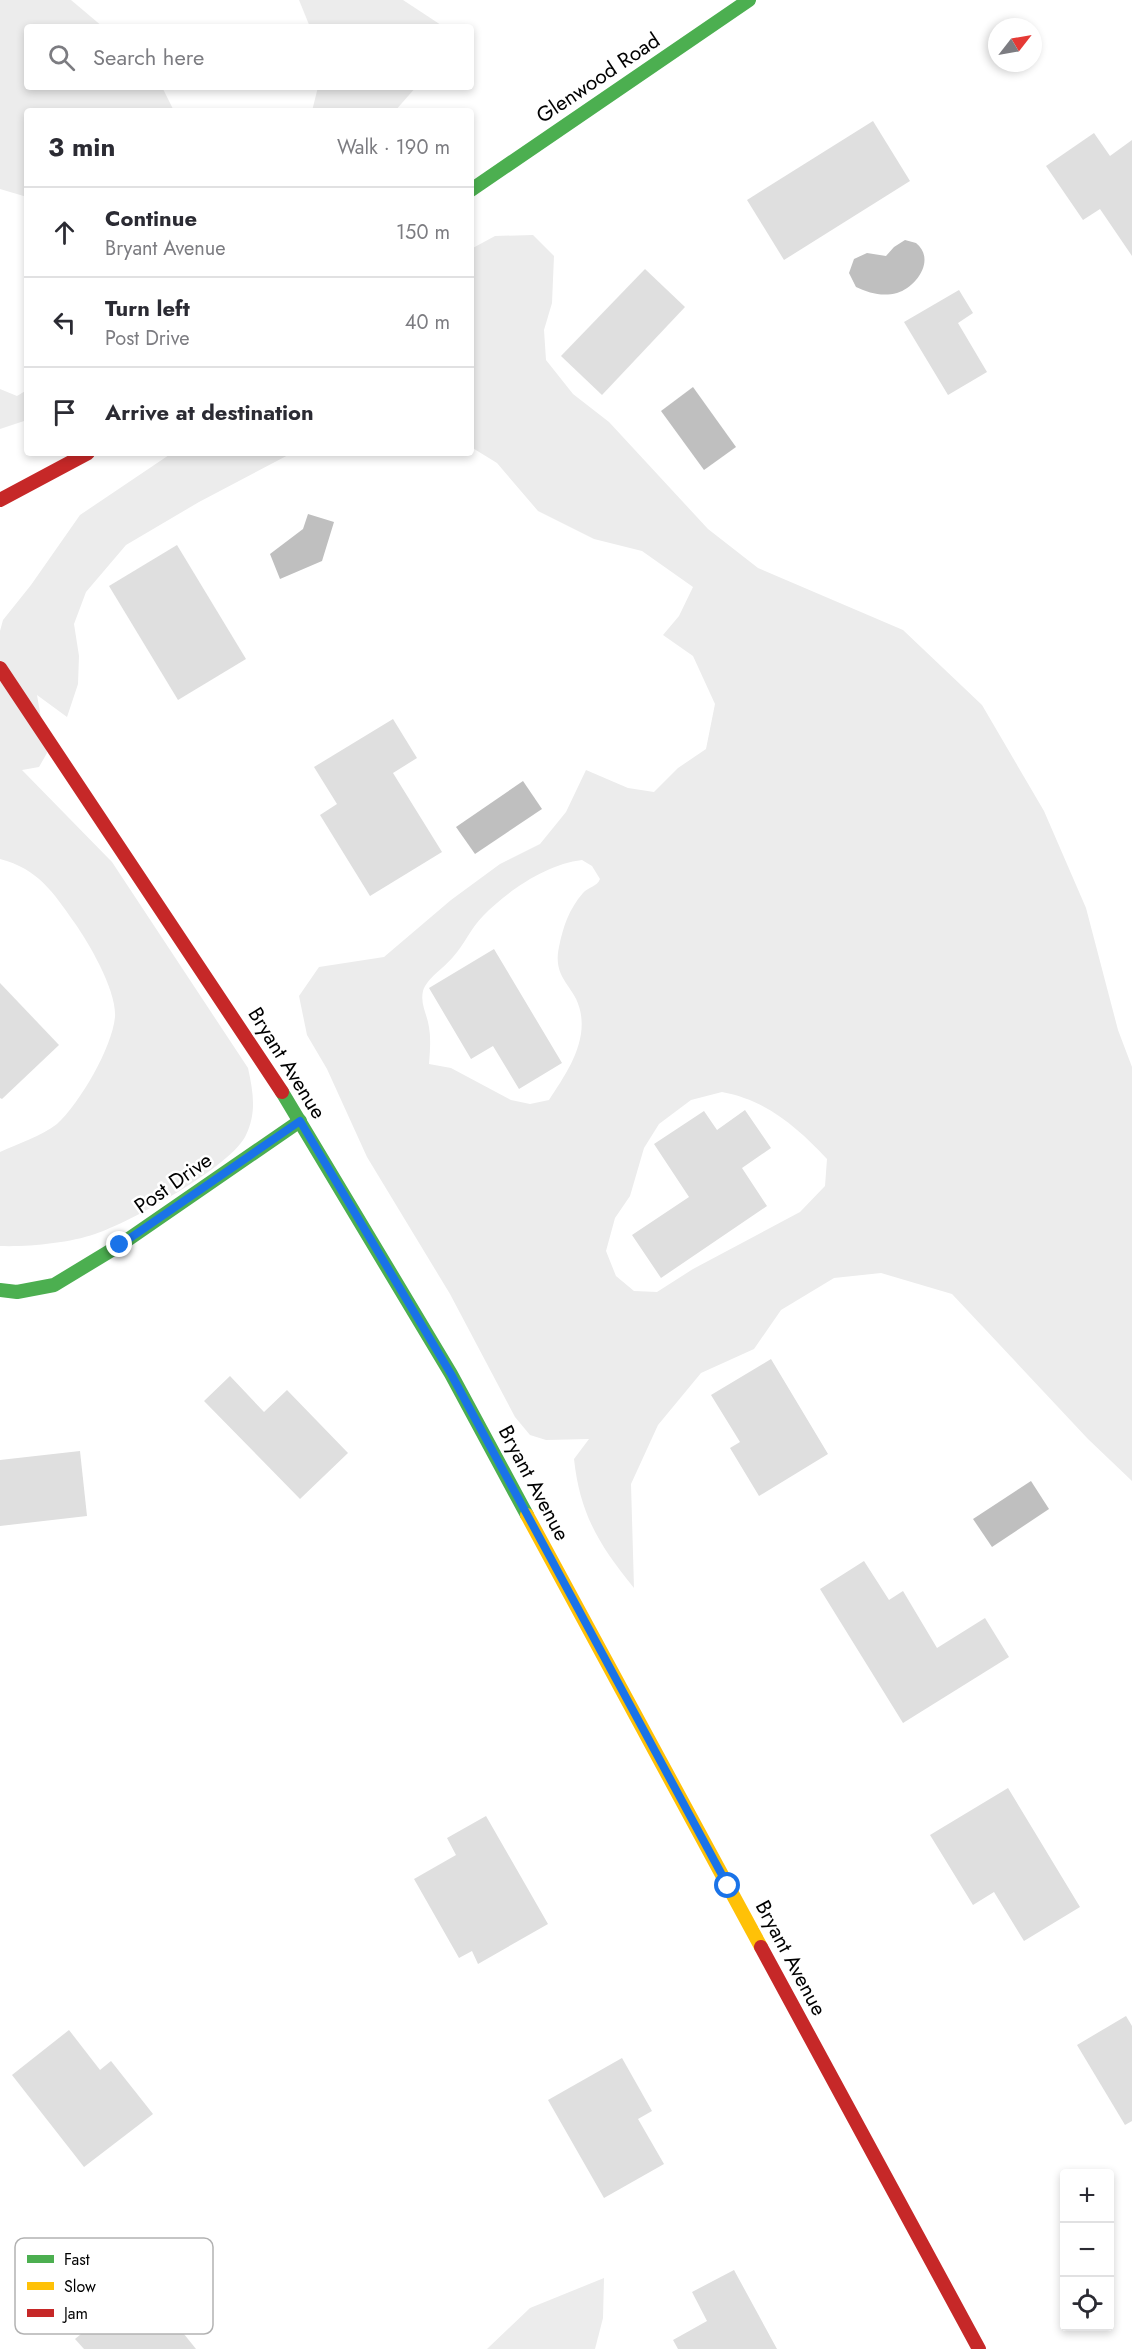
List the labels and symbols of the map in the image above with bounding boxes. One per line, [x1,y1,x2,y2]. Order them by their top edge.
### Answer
north arrow [988,18,1042,72]
street label: Glenwood Road [530,25,666,131]
street label: Bryant Avenue [241,1001,333,1125]
street label: Post Drive [128,1145,218,1221]
route end [106,1231,132,1257]
street label: Bryant Avenue [491,1420,577,1546]
route start [714,1872,740,1898]
street label: Bryant Avenue [748,1895,834,2021]
legend [15,2238,213,2334]
text: Fast [64,2248,90,2271]
text: Slow [64,2275,96,2298]
text: Jam [62,2302,88,2325]

